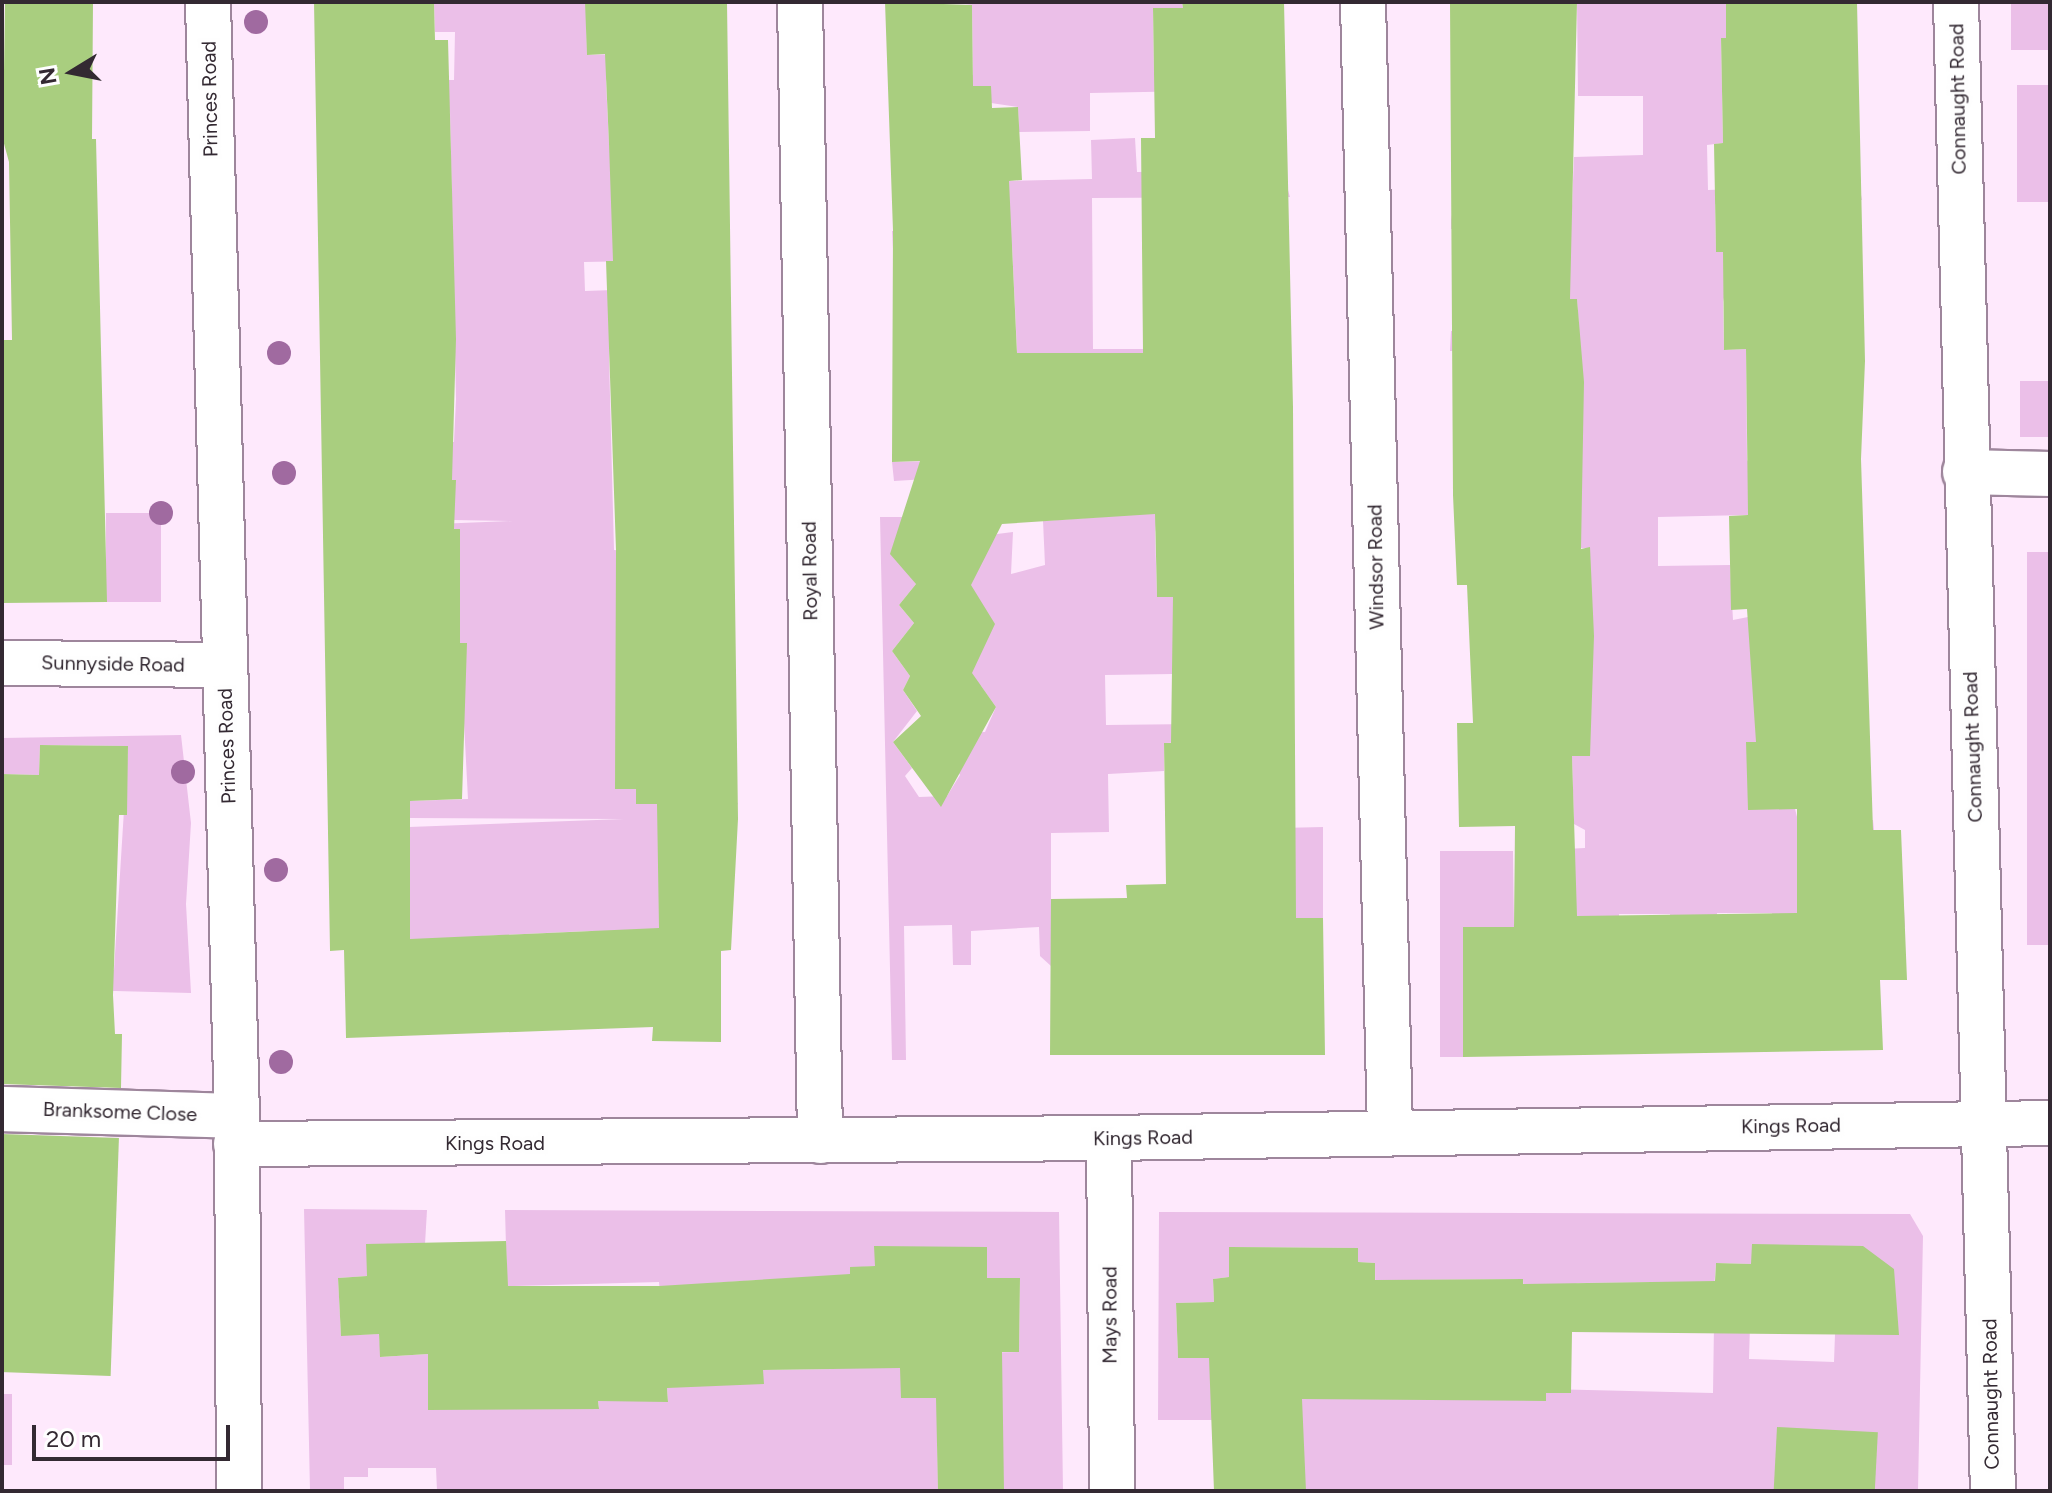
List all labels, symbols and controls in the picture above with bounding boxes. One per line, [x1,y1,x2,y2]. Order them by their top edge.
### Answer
street label: Connaught Road [1945,23,1971,175]
north arrow [32,32,112,112]
street label: Princes Road [197,41,223,157]
text: N [33,66,63,87]
street label: Windsor Road [1363,504,1389,630]
street label: Royal Road [797,521,823,621]
street label: Sunnyside Road [41,651,185,677]
street label: Connaught Road [1958,671,1988,823]
street label: Princes Road [213,688,241,804]
street label: Branksome Close [42,1097,198,1127]
street label: Kings Road [1741,1113,1841,1139]
street label: Kings Road [1093,1125,1193,1151]
street label: Kings Road [445,1131,545,1155]
street label: Mays Road [1098,1266,1122,1364]
street label: Connaught Road [1978,1318,2004,1470]
scale bar [36,1409,234,1459]
text: 20 m [46,1424,101,1453]

